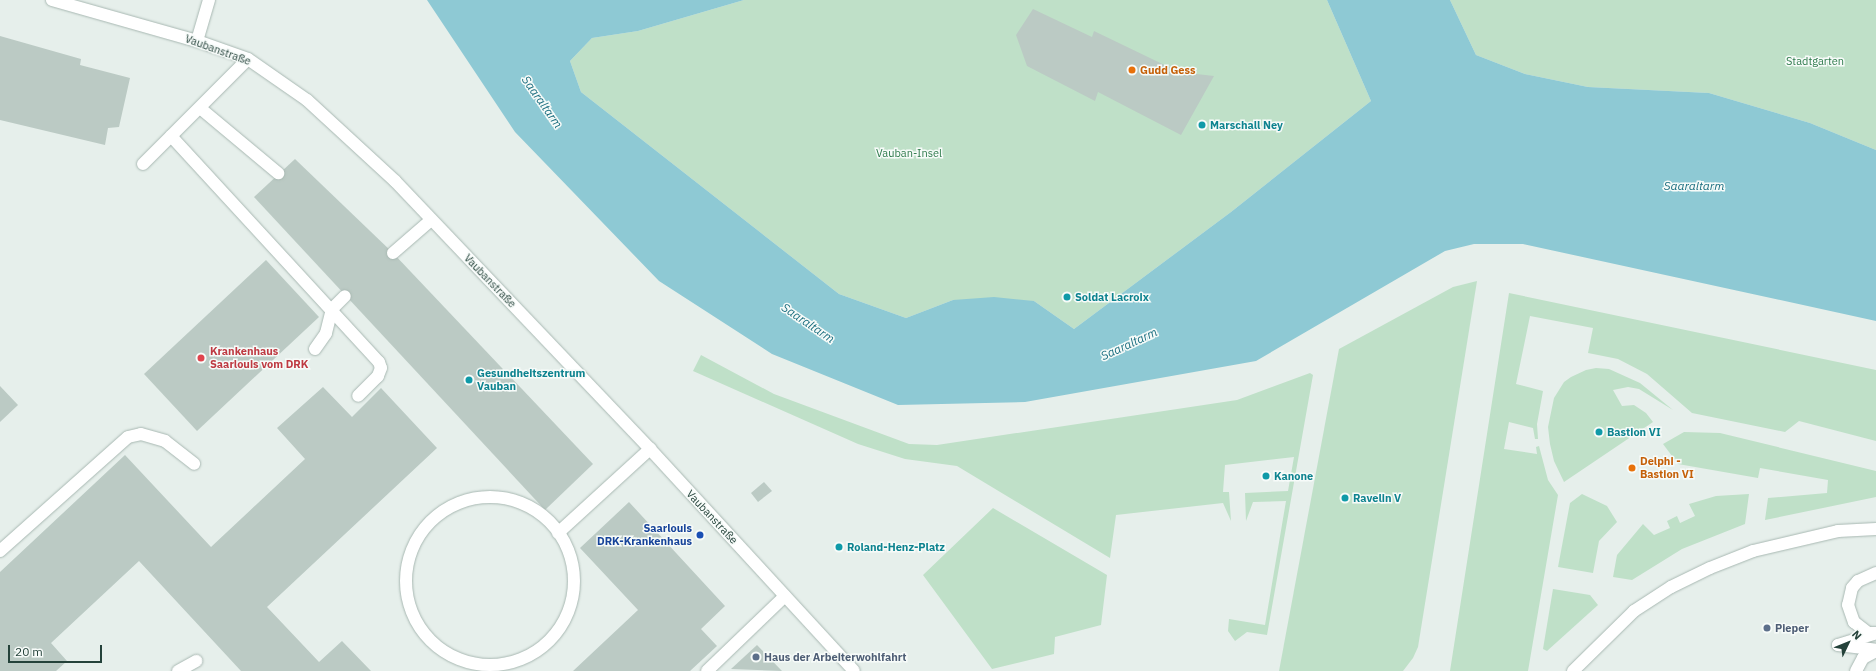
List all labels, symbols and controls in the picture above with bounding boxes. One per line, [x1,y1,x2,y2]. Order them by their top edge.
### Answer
street label: Vaubanstraße [183,32,253,68]
park label: Stadtgarten [1786,54,1844,68]
place label: Gudd Gess [1140,63,1196,77]
marker: Gudd Gess [1127,65,1137,75]
water label: Saaraltarm [519,73,565,131]
place label: Marschall Ney [1210,118,1283,132]
marker: Marschall Ney [1197,120,1207,130]
park label: Vauban-Insel [876,146,942,160]
water label: Saaraltarm [1664,179,1724,193]
street label: Vaubanstraße [461,252,519,310]
place label: Soldat Lacroix [1075,290,1149,304]
marker: Soldat Lacroix [1062,292,1072,302]
water label: Saaraltarm [779,300,837,346]
water label: Saaraltarm [1098,325,1160,363]
place label: Krankenhaus Saarlouis vom DRK [210,345,308,371]
marker: Krankenhaus Saarlouis vom DRK [195,352,207,364]
place label: Gesundheitszentrum Vauban [477,367,585,393]
marker: Gesundheitszentrum Vauban [464,375,474,385]
place label: Bastion VI [1607,425,1661,439]
marker: Bastion VI [1594,427,1604,437]
place label: Delphi - Bastion VI [1640,455,1694,481]
marker: Delphi - Bastion VI [1627,463,1637,473]
place label: Kanone [1274,469,1313,483]
marker: Kanone [1261,471,1271,481]
street label: Vaubanstraße [684,487,740,547]
place label: Ravelin V [1353,491,1401,505]
marker: Ravelin V [1340,493,1350,503]
place label: Saarlouis DRK-Krankenhaus [597,522,692,548]
marker: Saarlouis DRK-Krankenhaus [695,530,705,540]
place label: Roland-Henz-Platz [847,540,945,554]
marker: Roland-Henz-Platz [834,542,844,552]
place label: Pieper [1775,621,1809,635]
marker: Pieper [1762,623,1772,633]
north arrow [1828,623,1868,663]
text: N [1849,627,1865,643]
scale bar [10,637,104,663]
text: 20 m [15,644,43,659]
place label: Haus der Arbeiterwohlfahrt [764,650,906,664]
marker: Haus der Arbeiterwohlfahrt [751,652,761,662]

